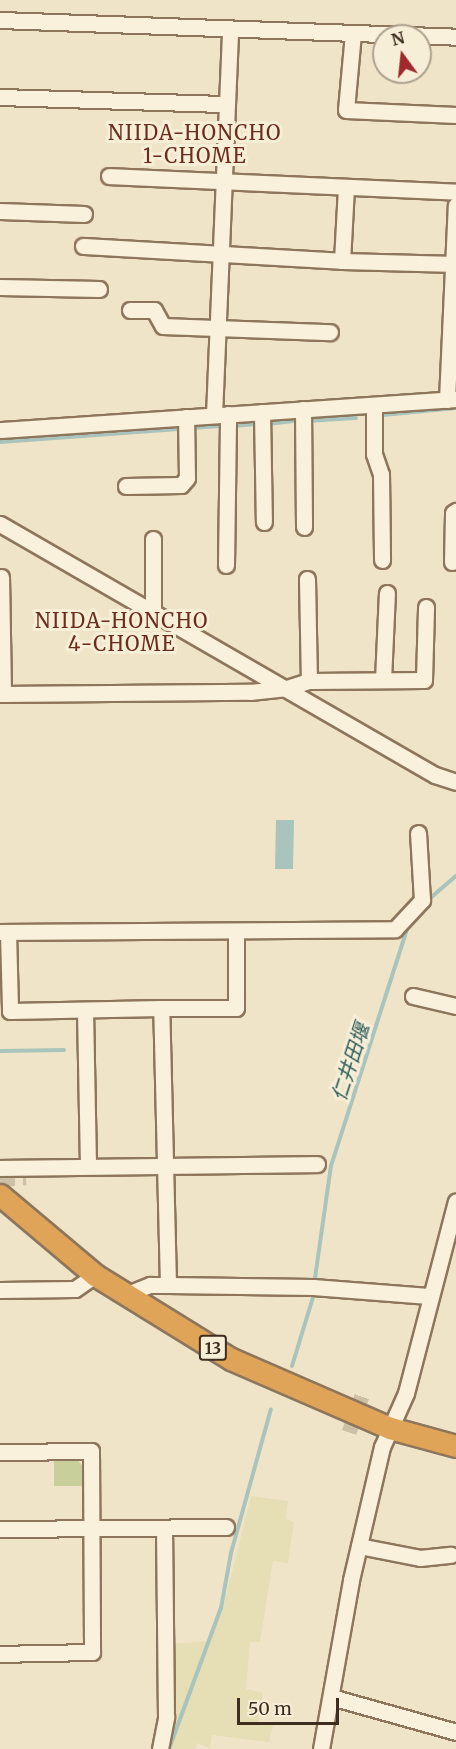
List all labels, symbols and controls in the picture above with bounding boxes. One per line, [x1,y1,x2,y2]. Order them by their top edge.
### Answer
north arrow [372,24,432,84]
text: N [389,27,407,50]
district label: NIIDA-HONCHO 1-CHOME [108,120,282,167]
district label: NIIDA-HONCHO 4-CHOME [35,609,209,656]
water label: 仁井田堰 [326,1020,374,1104]
road number: 13 [198,1335,228,1361]
scale bar [240,1686,342,1724]
text: 50 m [248,1697,292,1720]

